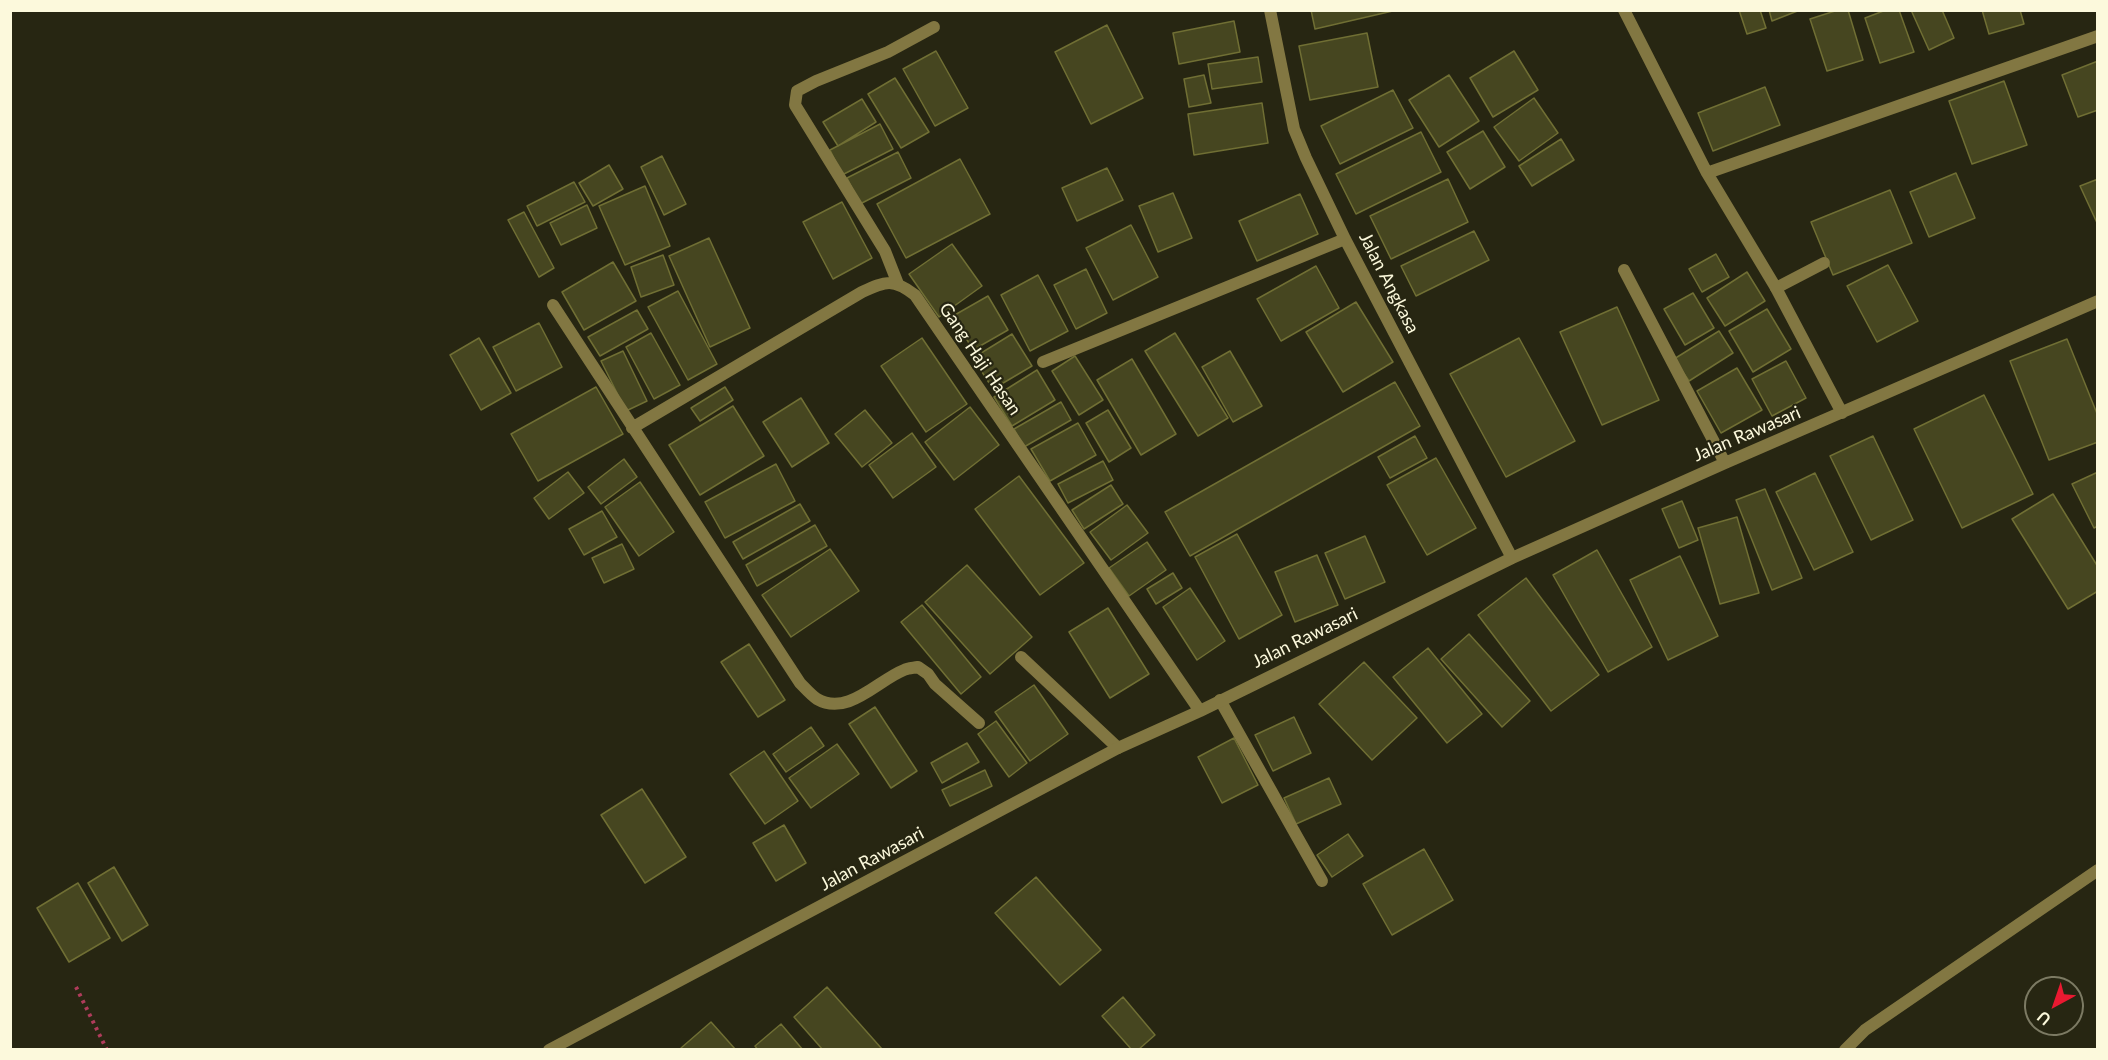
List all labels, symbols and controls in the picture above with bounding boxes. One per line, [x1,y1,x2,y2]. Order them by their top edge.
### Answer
street label: Jalan Angkasa [1354,229,1424,337]
street label: Gang Haji Hasan [934,299,1026,419]
street label: Jalan Rawasari [1690,402,1804,466]
street label: Jalan Rawasari [1249,603,1361,673]
street label: Jalan Rawasari [816,823,928,895]
north arrow [2024,976,2084,1036]
text: U [2033,1008,2054,1030]

